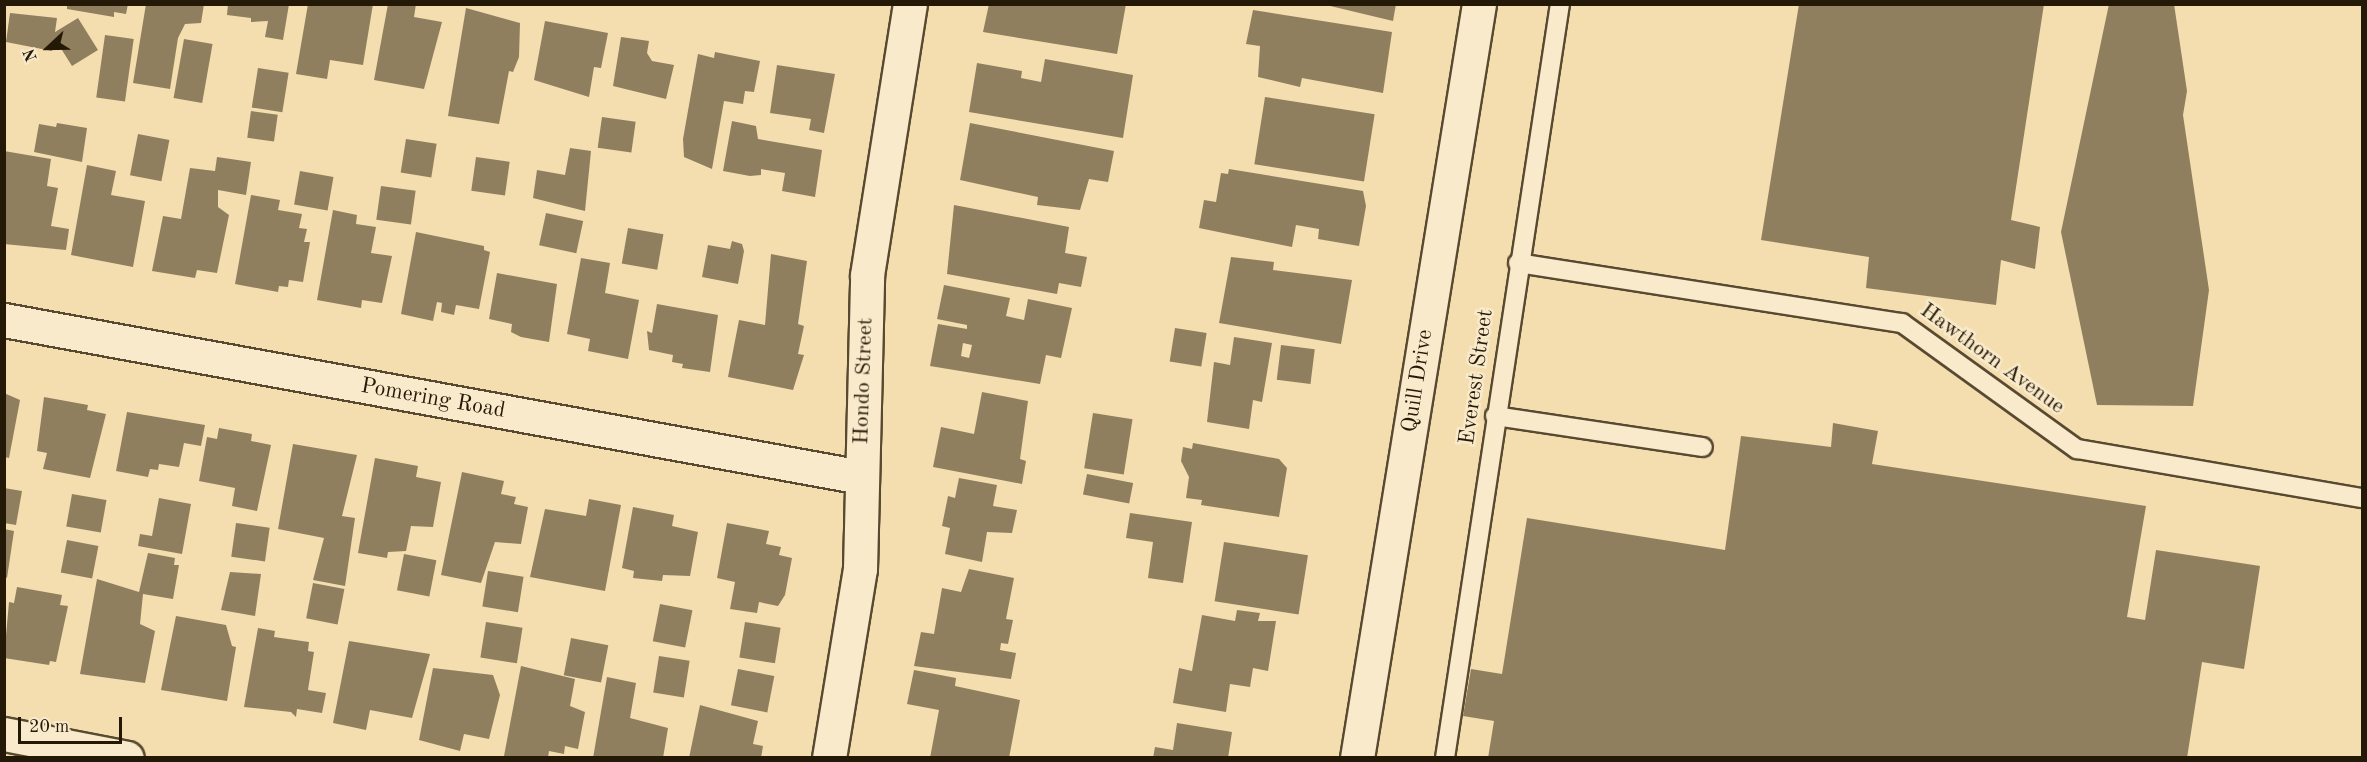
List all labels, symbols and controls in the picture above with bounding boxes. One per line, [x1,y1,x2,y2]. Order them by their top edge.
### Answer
north arrow [18,18,78,78]
text: N [22,46,41,63]
street label: Hawthorn Avenue [1915,298,2069,420]
street label: Everest Street [1454,307,1500,447]
street label: Hondo Street [849,317,879,445]
street label: Quill Drive [1397,328,1439,434]
street label: Pomering Road [359,373,507,425]
scale bar [21,705,124,743]
text: 20 m [29,718,69,736]

